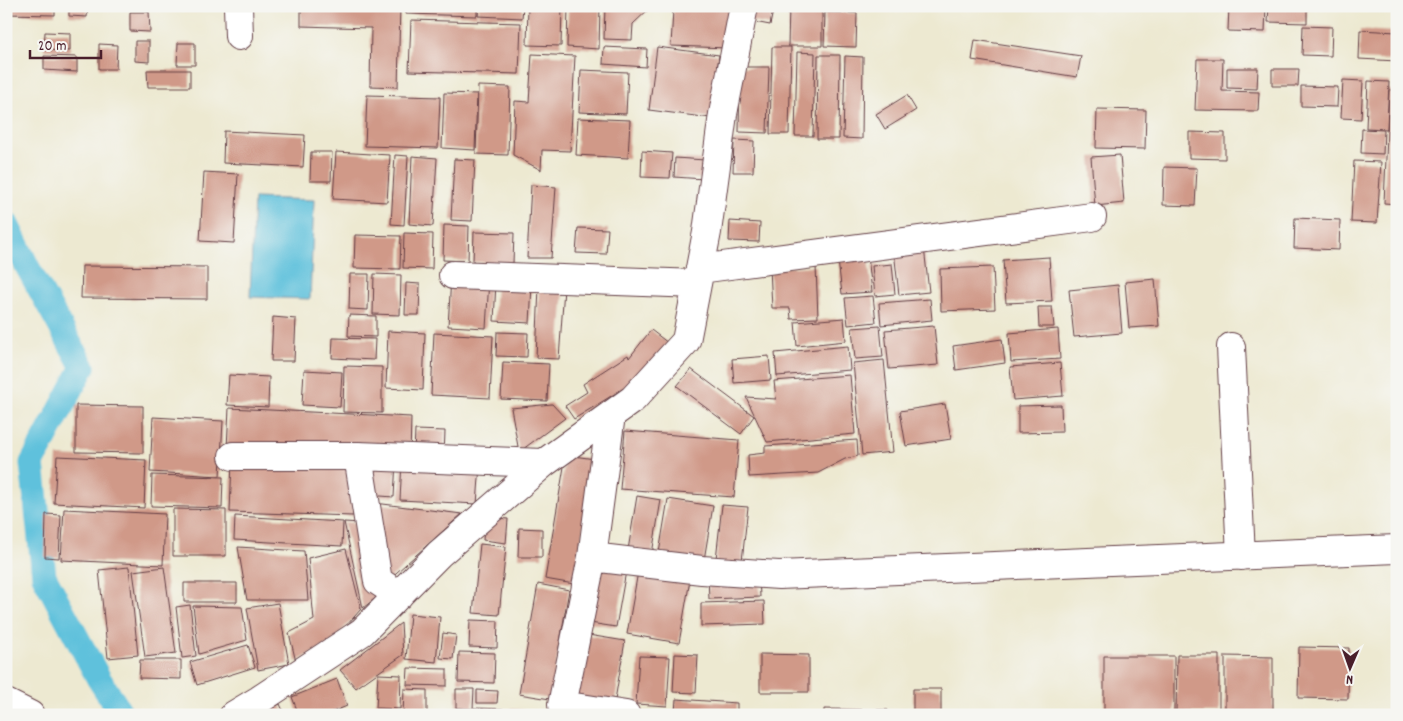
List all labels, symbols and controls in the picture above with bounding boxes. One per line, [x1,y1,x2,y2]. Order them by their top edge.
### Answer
scale bar [30,28,101,60]
text: 20 m [38,36,66,58]
north arrow [1326,644,1376,694]
text: N [1346,669,1353,689]

